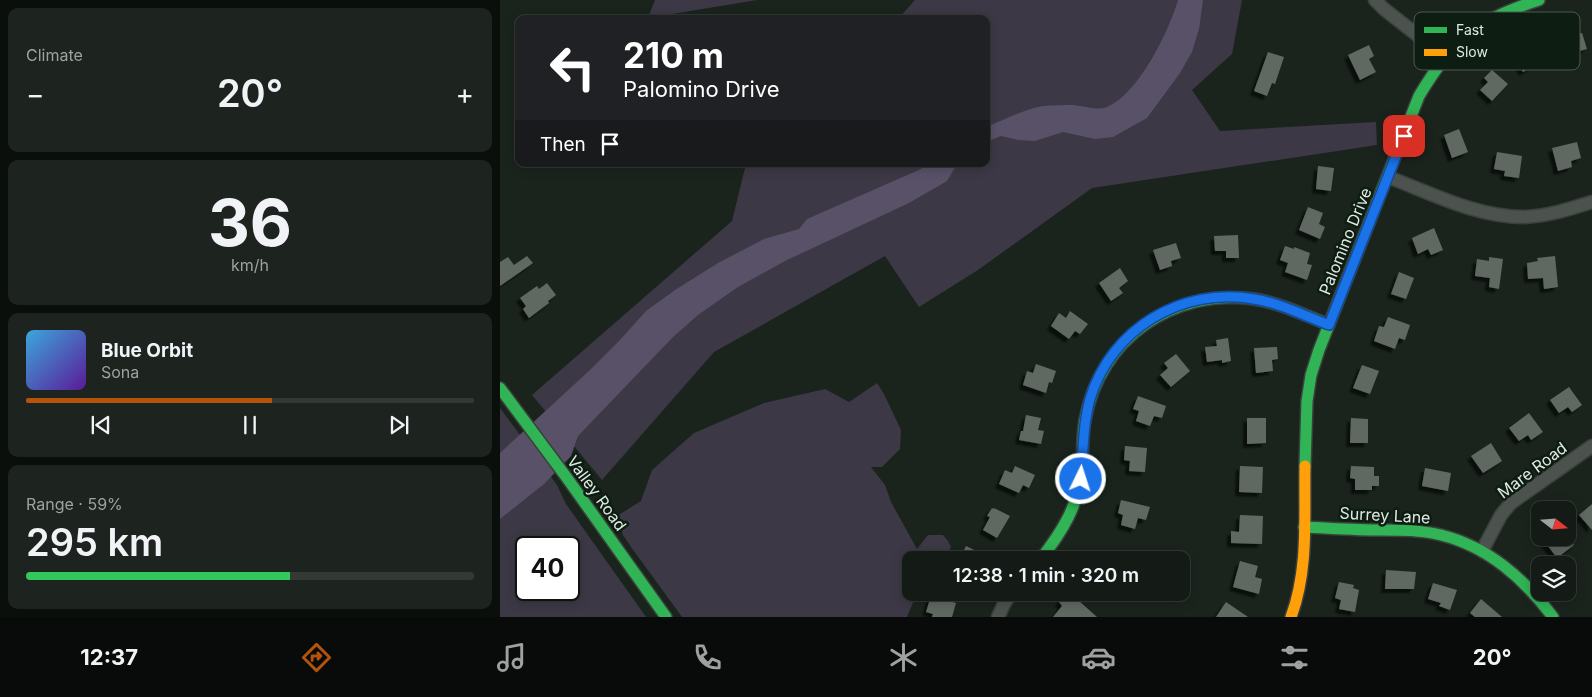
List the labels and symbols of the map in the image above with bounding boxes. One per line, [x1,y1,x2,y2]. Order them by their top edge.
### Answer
legend [1414,12,1580,70]
text: Fast [1456,21,1484,38]
text: Slow [1456,43,1488,60]
pin [1383,115,1425,157]
street label: Palomino Drive [1314,184,1376,298]
street label: Mare Road [1493,437,1571,503]
street label: Valley Road [563,452,631,534]
position arrow [1054,452,1106,504]
north arrow [1531,501,1576,546]
street label: Surrey Lane [1339,503,1431,527]
speed limit sign: 40 [515,536,580,601]

